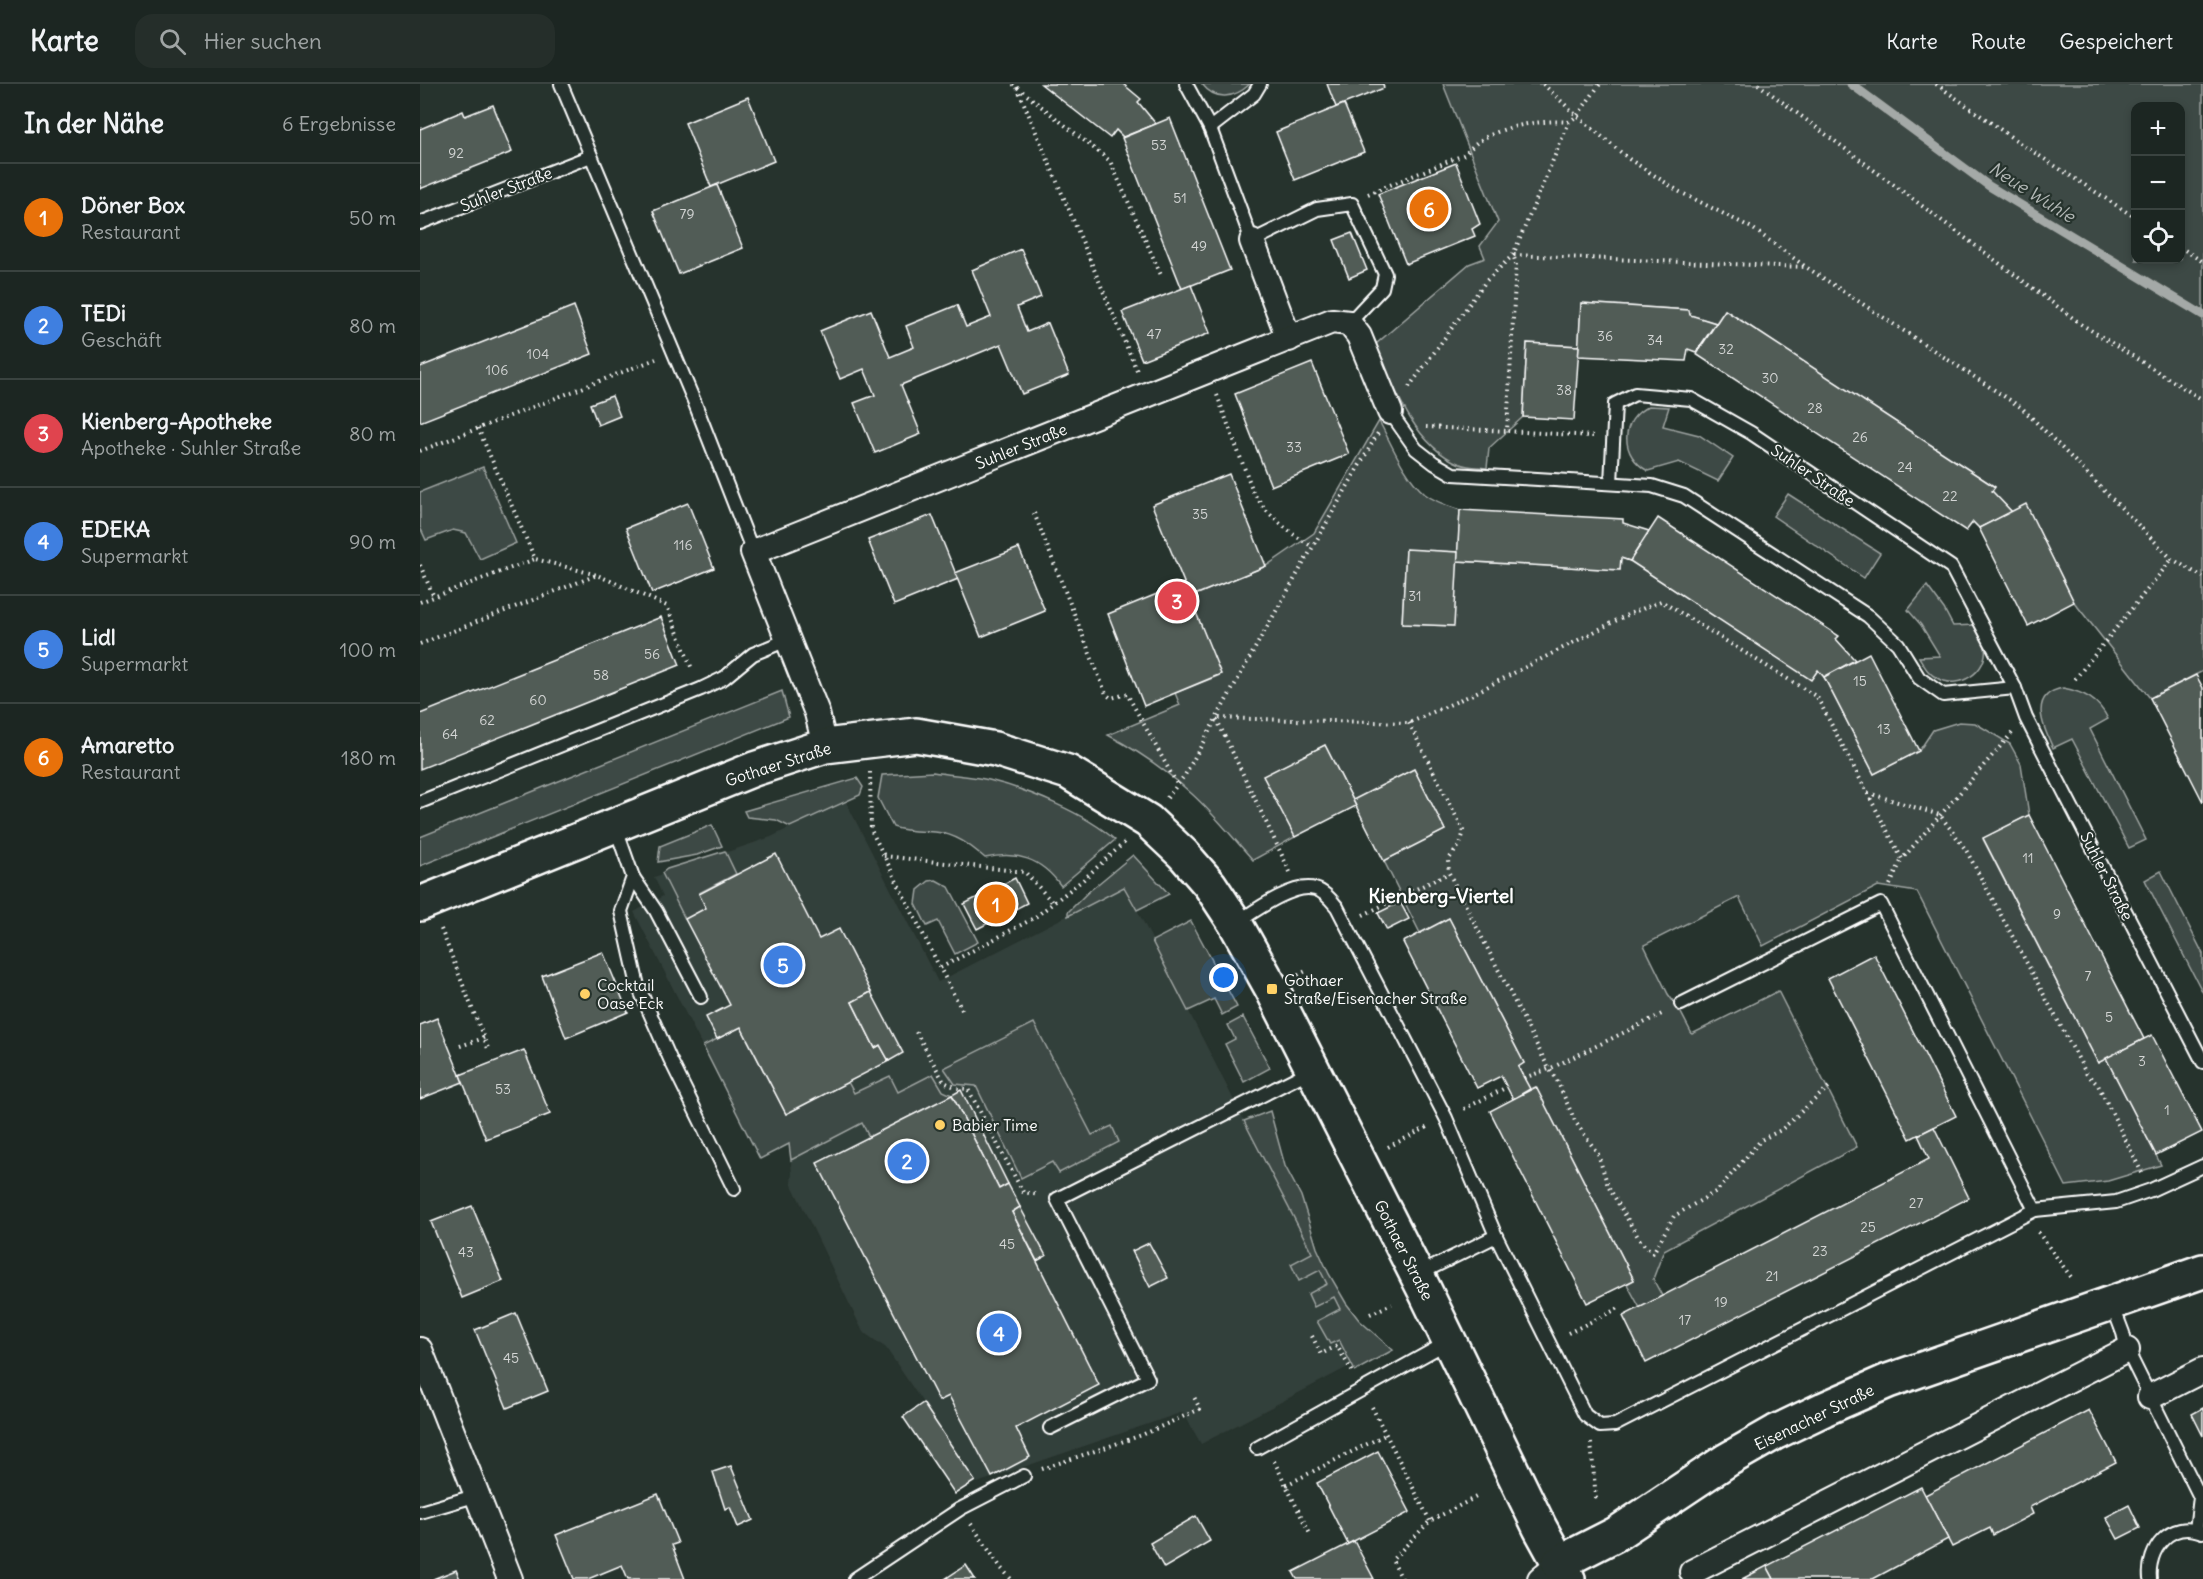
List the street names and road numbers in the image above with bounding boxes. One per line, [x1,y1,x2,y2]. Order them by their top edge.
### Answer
street label: Suhler Straße [457,162,555,216]
street label: Suhler Straße [972,419,1070,473]
street label: Suhler Straße [1767,440,1859,510]
street label: Gothaer Straße [723,738,833,790]
street label: Suhler Straße [2076,828,2138,924]
street label: Gothaer Straße [1370,1196,1438,1304]
street label: Eisenacher Straße [1751,1379,1877,1455]

